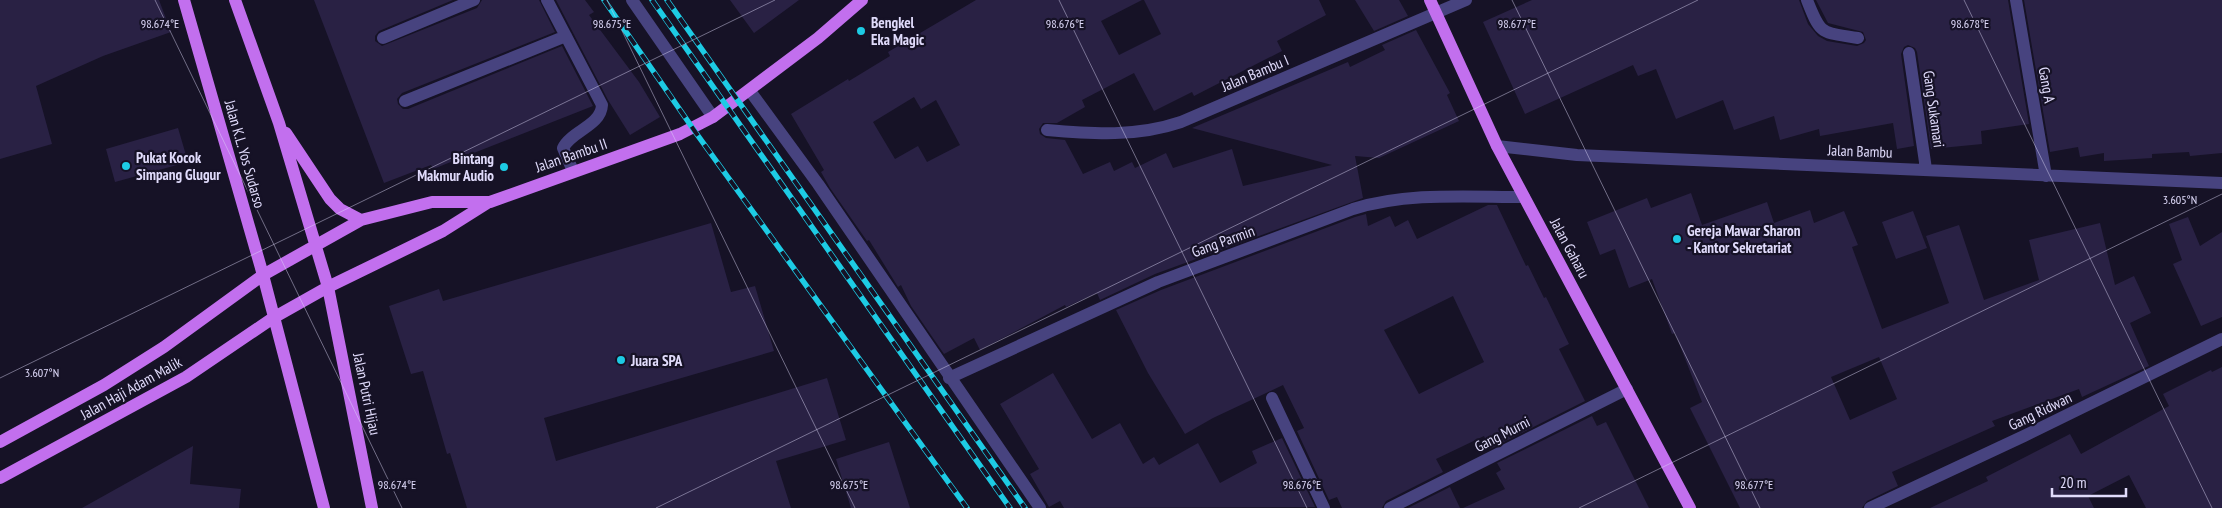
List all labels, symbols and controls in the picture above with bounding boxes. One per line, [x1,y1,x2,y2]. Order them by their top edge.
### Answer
place label: Bengkel Eka Magic [871,13,925,49]
text: 98.674°E [141,16,179,31]
text: 98.675°E [593,16,631,31]
text: 98.676°E [1046,16,1084,31]
text: 98.677°E [1498,16,1536,31]
text: 98.678°E [1951,16,1989,31]
marker: Bengkel Eka Magic [855,25,867,37]
street label: Jalan Bambu I [1218,50,1292,96]
street label: Gang A [2034,65,2060,105]
street label: Gang Sukamari [1919,69,1949,149]
street label: Jalan K.L. Yos Sudarso [220,97,269,210]
street label: Jalan Bambu II [532,134,610,177]
street label: Jalan Bambu [1826,140,1893,162]
place label: Pukat Kocok Simpang Glugur [136,148,221,184]
place label: Bintang Makmur Audio [417,149,494,185]
marker: Pukat Kocok Simpang Glugur [120,160,132,172]
marker: Bintang Makmur Audio [498,161,510,173]
text: 3.605°N [2163,192,2197,207]
street label: Jalan Gaharu [1546,214,1594,281]
street label: Gang Parmin [1189,221,1257,261]
place label: Gereja Mawar Sharon - Kantor Sekretariat [1687,221,1801,257]
marker: Gereja Mawar Sharon - Kantor Sekretariat [1671,233,1683,245]
street label: Jalan Putri Hijau [349,350,385,437]
place label: Juara SPA [630,351,683,370]
street label: Jalan Haji Adam Malik [76,352,185,424]
marker: Juara SPA [615,354,627,366]
text: 3.607°N [25,365,59,380]
street label: Gang Ridwan [2005,388,2075,434]
street label: Gang Murni [1471,412,1533,456]
scale bar [2052,466,2126,498]
text: 20 m [2060,473,2086,492]
text: 98.674°E [378,477,416,492]
text: 98.675°E [830,477,868,492]
text: 98.676°E [1283,477,1321,492]
text: 98.677°E [1735,477,1773,492]

